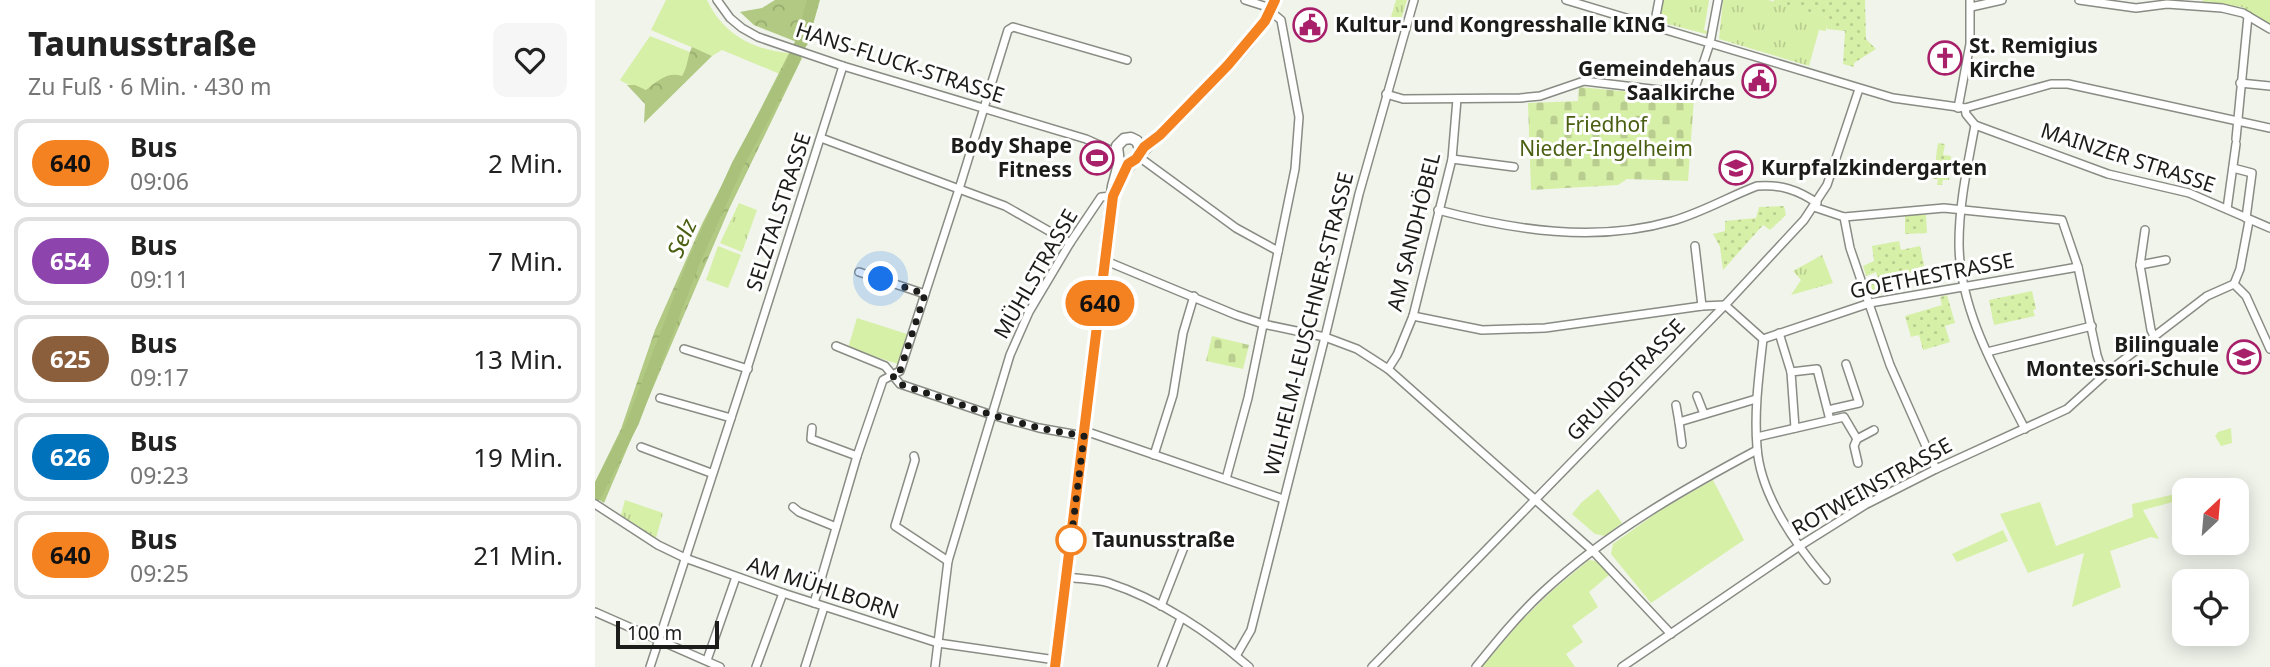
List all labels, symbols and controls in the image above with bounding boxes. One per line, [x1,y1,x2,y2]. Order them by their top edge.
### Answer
public building icon: Kultur- und Kongresshalle kING [1291,6,1329,44]
place label: Kultur- und Kongresshalle kING [1335,10,1666,38]
street label: HANS-FLUCK-STRASSE [792,15,1008,109]
text: Taunusstraße [28,21,257,66]
button: heart [493,23,567,97]
place label: St. Remigius Kirche [1969,31,2098,83]
church icon: St. Remigius Kirche [1926,39,1964,77]
place label: Gemeindehaus Saalkirche [1578,54,1735,106]
public building icon: Gemeindehaus Saalkirche [1740,62,1778,100]
text: Zu Fuß · 6 Min. · 430 m [28,70,272,102]
park label: Friedhof Nieder-Ingelheim [1519,110,1693,162]
street label: MAINZER STRASSE [2037,116,2219,199]
text: Bus [130,129,177,165]
street label: SELZTALSTRASSE [739,129,817,295]
place label: Body Shape Fitness [951,131,1072,183]
sports icon: Body Shape Fitness [1078,139,1116,177]
text: 2 Min. [488,145,563,181]
text: 640 [50,146,91,179]
school or university icon: Kurpfalzkindergarten [1717,149,1755,187]
street label: AM SANDHÖBEL [1380,150,1446,314]
place label: Kurpfalzkindergarten [1761,153,1987,181]
text: 09:06 [130,165,189,197]
street label: WILHELM-LEUSCHNER-STRASSE [1257,169,1359,479]
street label: MÜHLSTRASSE [987,204,1084,343]
water label: Selz [658,212,704,262]
text: Bus [130,227,177,263]
text: 7 Min. [488,243,563,279]
text: 654 [50,244,91,277]
street label: GOETHESTRASSE [1847,245,2016,305]
your location [863,261,898,296]
text: 09:11 [130,263,189,295]
line badge: 640 [1060,280,1140,326]
text: 640 [1079,286,1121,319]
street label: GRUNDSTRASSE [1560,312,1691,446]
text: Bus [130,325,177,361]
place label: Bilinguale Montessori-Schule [2026,330,2219,382]
school or university icon: Bilinguale Montessori-Schule [2225,338,2263,376]
text: 13 Min. [473,341,563,377]
text: 625 [50,342,91,375]
text: 09:17 [130,361,189,393]
text: Bus [130,423,177,459]
street label: ROTWEINSTRASSE [1786,430,1957,542]
text: 19 Min. [473,439,563,475]
text: 626 [50,440,91,473]
text: 09:23 [130,459,189,491]
north arrow [2172,478,2249,555]
map controls [2172,478,2249,646]
text: Bus [130,521,177,557]
marker: Taunusstraße [1056,525,1086,555]
place label: Taunusstraße [1092,525,1235,553]
text: 21 Min. [473,537,563,573]
text: 640 [50,538,91,571]
street label: AM MÜHLBORN [744,549,903,625]
text: 09:25 [130,557,189,589]
button: locate [2172,569,2249,646]
scale bar [616,618,719,650]
text: 100 m [627,620,682,646]

